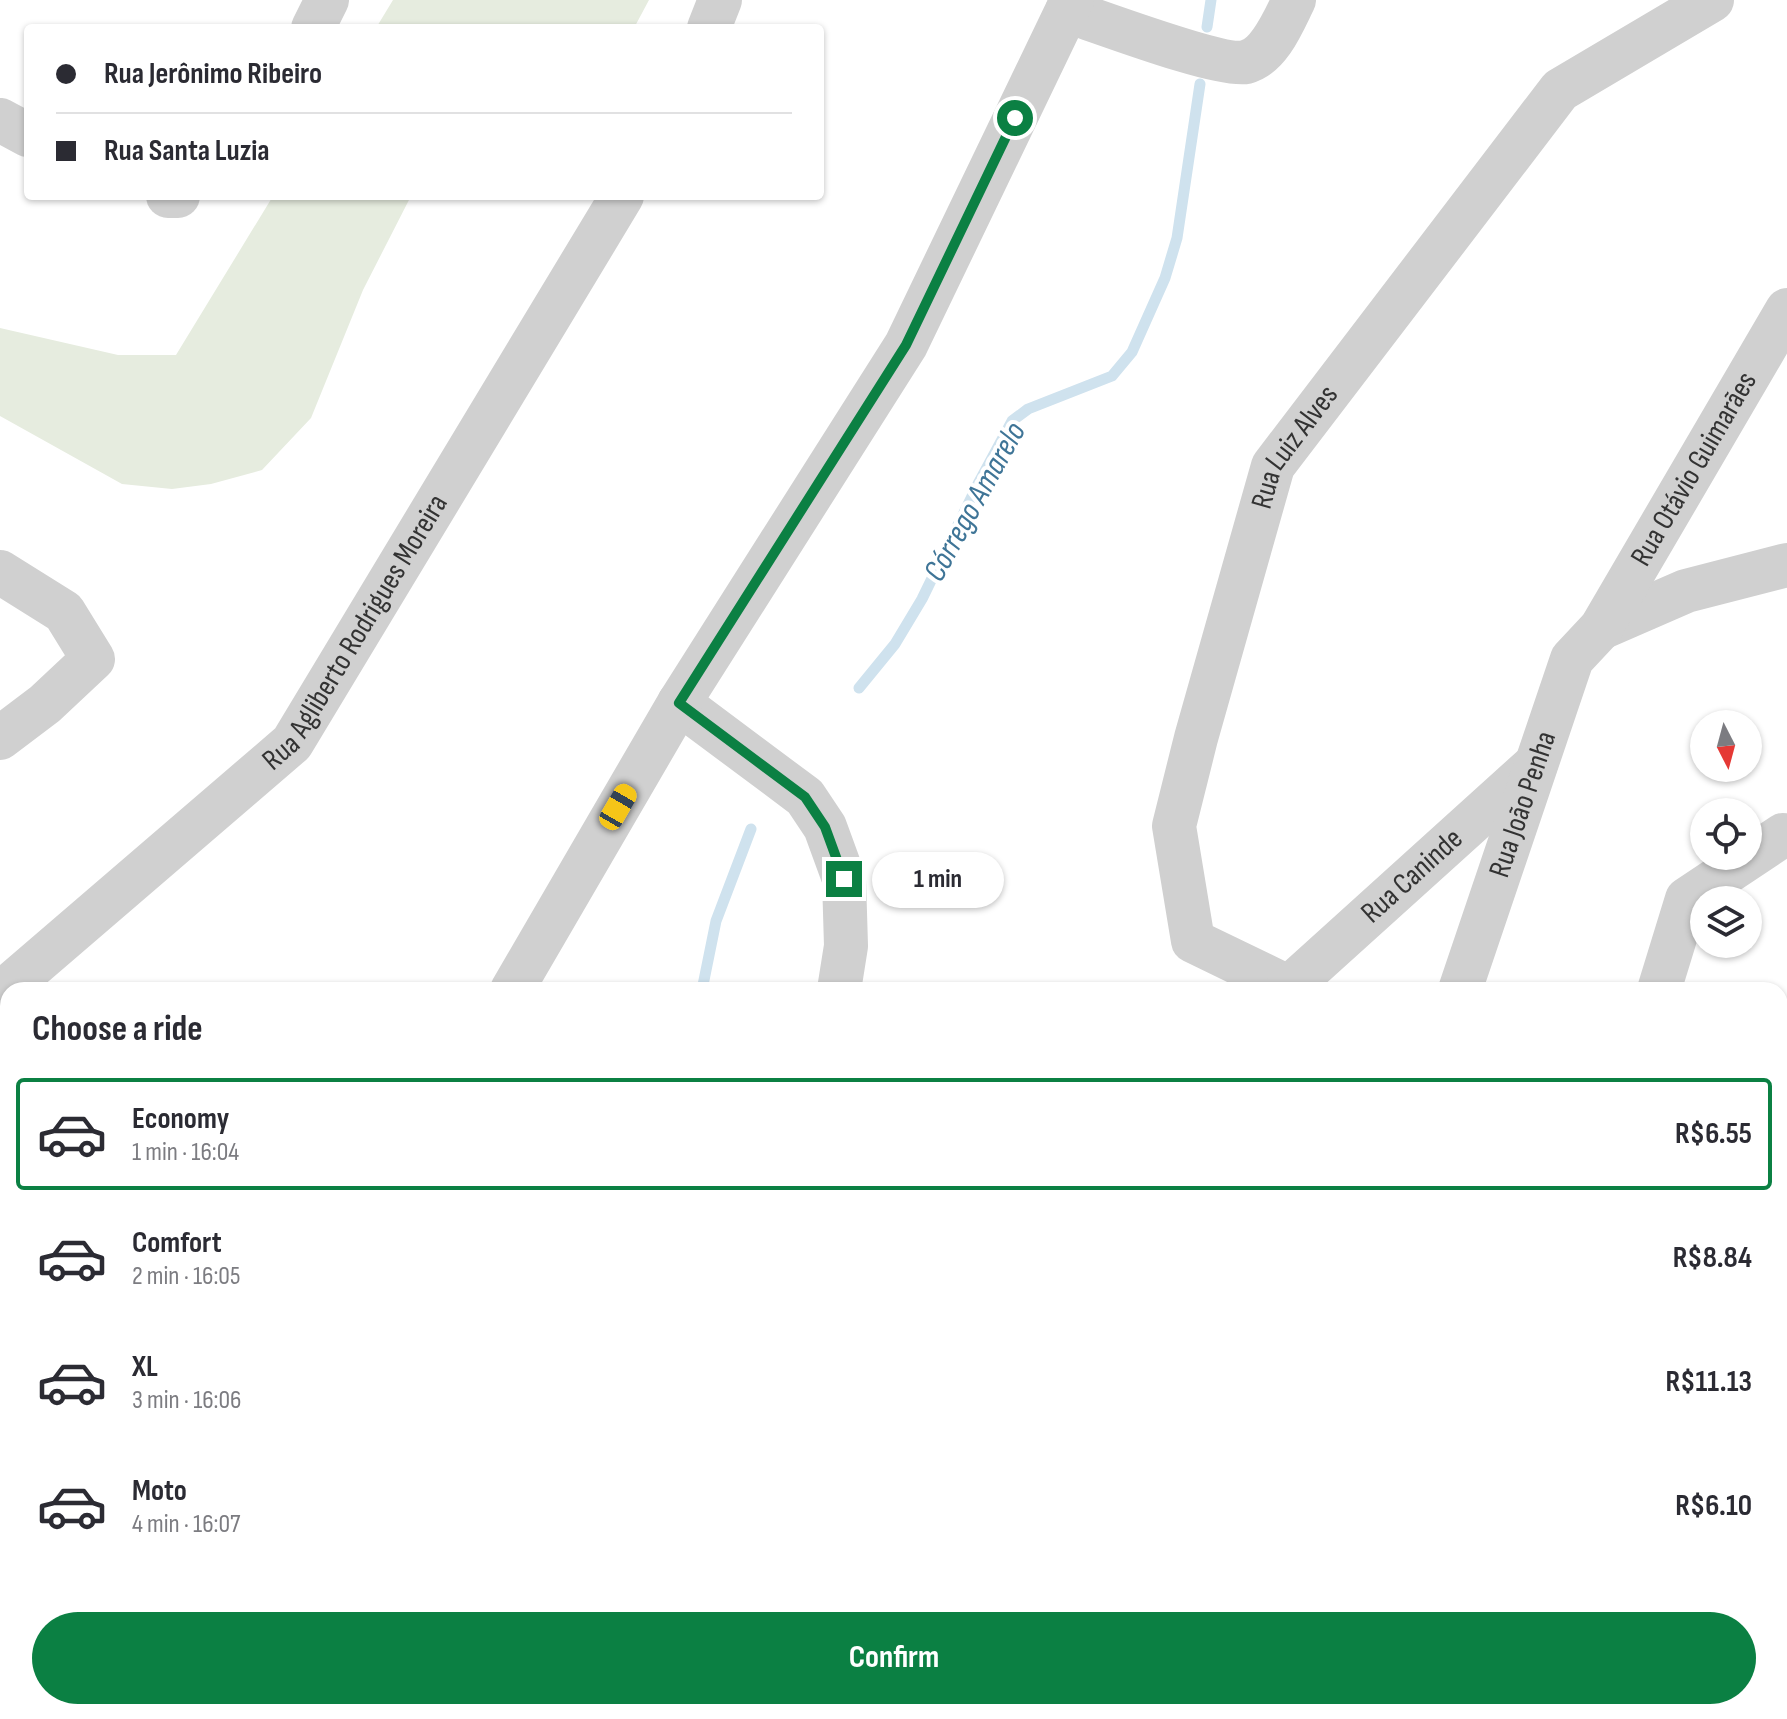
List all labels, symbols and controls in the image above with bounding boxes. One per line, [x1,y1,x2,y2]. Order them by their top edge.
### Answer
text: Rua Jerônimo Ribeiro [104,56,322,92]
route start [997,100,1033,136]
text: Rua Santa Luzia [104,133,270,169]
street label: Rua Otávio Guimarães [1623,366,1765,573]
street label: Rua Luiz Alves [1244,378,1346,513]
water label: Córrego Amarelo [915,416,1035,588]
street label: Rua Agliberto Rodrigues Moreira [255,488,456,778]
north arrow [1690,710,1762,782]
map controls [1690,710,1762,958]
street label: Rua João Penha [1481,727,1564,882]
car [596,780,640,834]
button: locate [1690,798,1762,870]
street label: Rua Caninde [1354,821,1470,931]
callout: 1 min [872,851,1004,907]
route end [826,861,862,897]
text: 1 min [914,864,962,895]
button: layers [1690,886,1762,958]
text: Choose a ride [32,1008,203,1051]
icon: car [36,1098,108,1170]
text: Economy [132,1101,229,1137]
text: R$6.55 [1675,1116,1752,1152]
text: 1 min · 16:04 [132,1137,239,1168]
icon: car [36,1222,108,1294]
text: Comfort [132,1225,222,1261]
text: R$8.84 [1673,1240,1752,1276]
text: 2 min · 16:05 [132,1261,240,1292]
icon: car [36,1346,108,1418]
text: XL [132,1349,158,1385]
text: R$11.13 [1665,1364,1752,1400]
text: 3 min · 16:06 [132,1385,242,1416]
icon: car [36,1470,108,1542]
text: Moto [132,1473,187,1509]
text: R$6.10 [1675,1488,1752,1524]
text: 4 min · 16:07 [132,1509,240,1540]
button: Confirm [32,1612,1756,1704]

